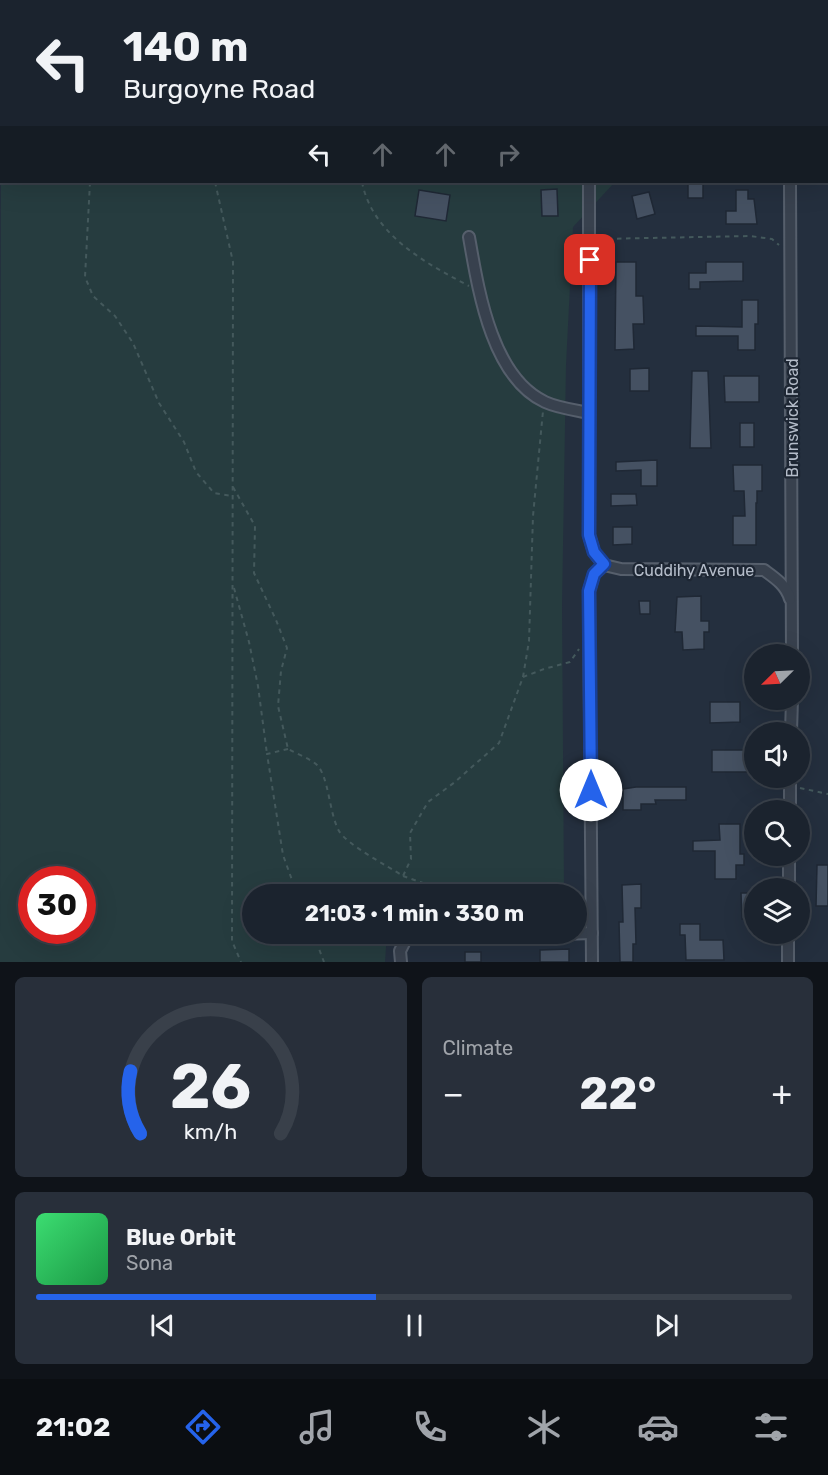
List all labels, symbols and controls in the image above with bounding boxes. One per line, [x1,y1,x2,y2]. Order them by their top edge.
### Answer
text: 140 m [123,22,249,72]
icon: left [24,24,102,102]
text: Burgoyne Road [123,73,315,105]
icon: left [303,138,336,171]
icon: ahead [366,138,399,171]
icon: ahead [429,138,462,171]
icon: right [492,138,525,171]
pin [564,234,615,285]
icon: arrive [573,243,606,276]
street label: Brunswick Road [783,358,802,478]
street label: Cuddihy Avenue [634,561,754,580]
north arrow [744,644,810,710]
map controls [744,644,810,944]
button: sound [744,722,810,788]
position arrow [559,758,623,822]
button: search [744,800,810,866]
speed limit sign: 30 [18,866,96,944]
button: layers [744,878,810,944]
text: 21:03 · 1 min · 330 m [305,900,524,927]
text: Climate [443,1036,513,1060]
text: 26 [170,1050,251,1124]
text: 22° [579,1067,656,1120]
text: − [443,1074,464,1113]
text: + [771,1074,792,1113]
text: km/h [184,1119,238,1144]
text: Blue Orbit [126,1224,236,1251]
text: Sona [126,1251,173,1275]
icon: previous [146,1309,179,1342]
icon: pause [398,1309,431,1342]
icon: next [650,1309,683,1342]
icon: directions [182,1406,224,1448]
icon: music [296,1406,338,1448]
icon: phone [409,1406,451,1448]
icon: climate [523,1406,565,1448]
icon: car [637,1406,679,1448]
icon: filters [750,1406,792,1448]
text: 21:02 [36,1411,111,1443]

